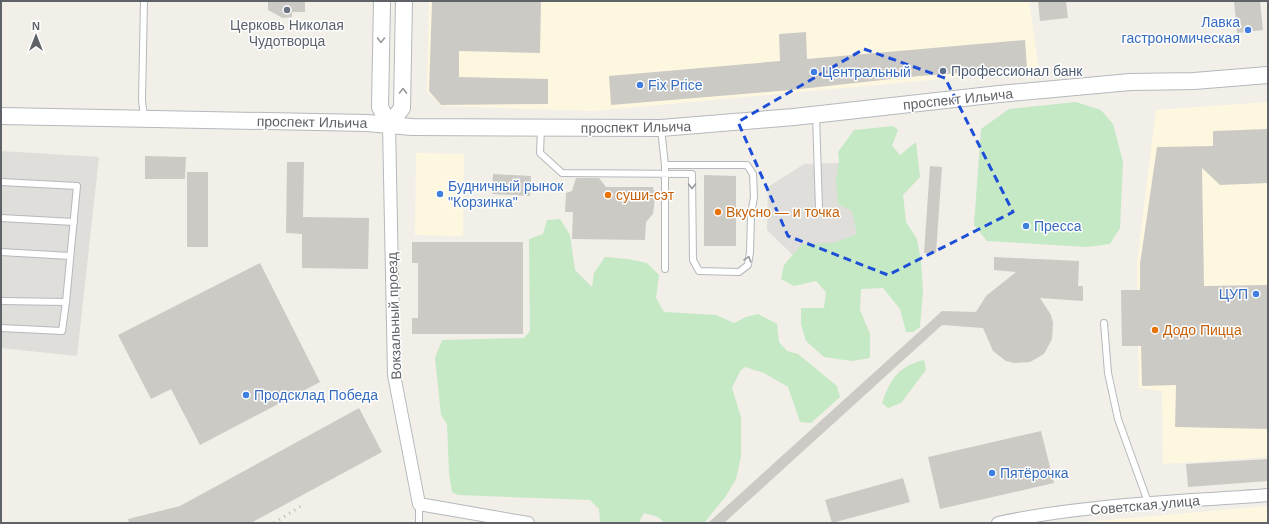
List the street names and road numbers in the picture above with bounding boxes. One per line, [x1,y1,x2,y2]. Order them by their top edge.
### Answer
street label: проспект Ильича [902,85,1014,113]
street label: проспект Ильича [257,113,368,131]
street label: проспект Ильича [581,118,692,136]
street label: Вокзальный проезд [384,252,404,380]
street label: Советская улица [1090,492,1201,518]

